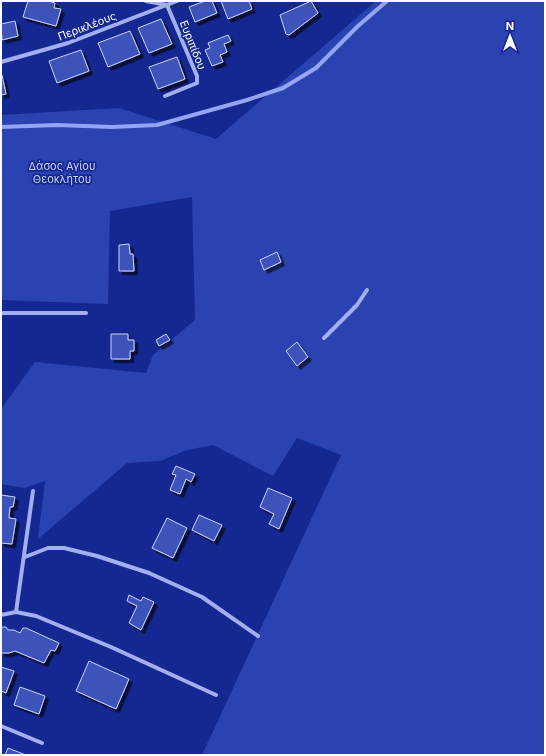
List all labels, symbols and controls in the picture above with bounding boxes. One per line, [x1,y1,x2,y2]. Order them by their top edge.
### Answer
street label: Περικλέους [56,8,118,44]
north arrow [490,16,530,56]
street label: Ευριπίδου [177,18,209,72]
text: N [506,19,514,33]
park label: Δάσος Αγίου Θεοκλήτου [29,159,95,186]

